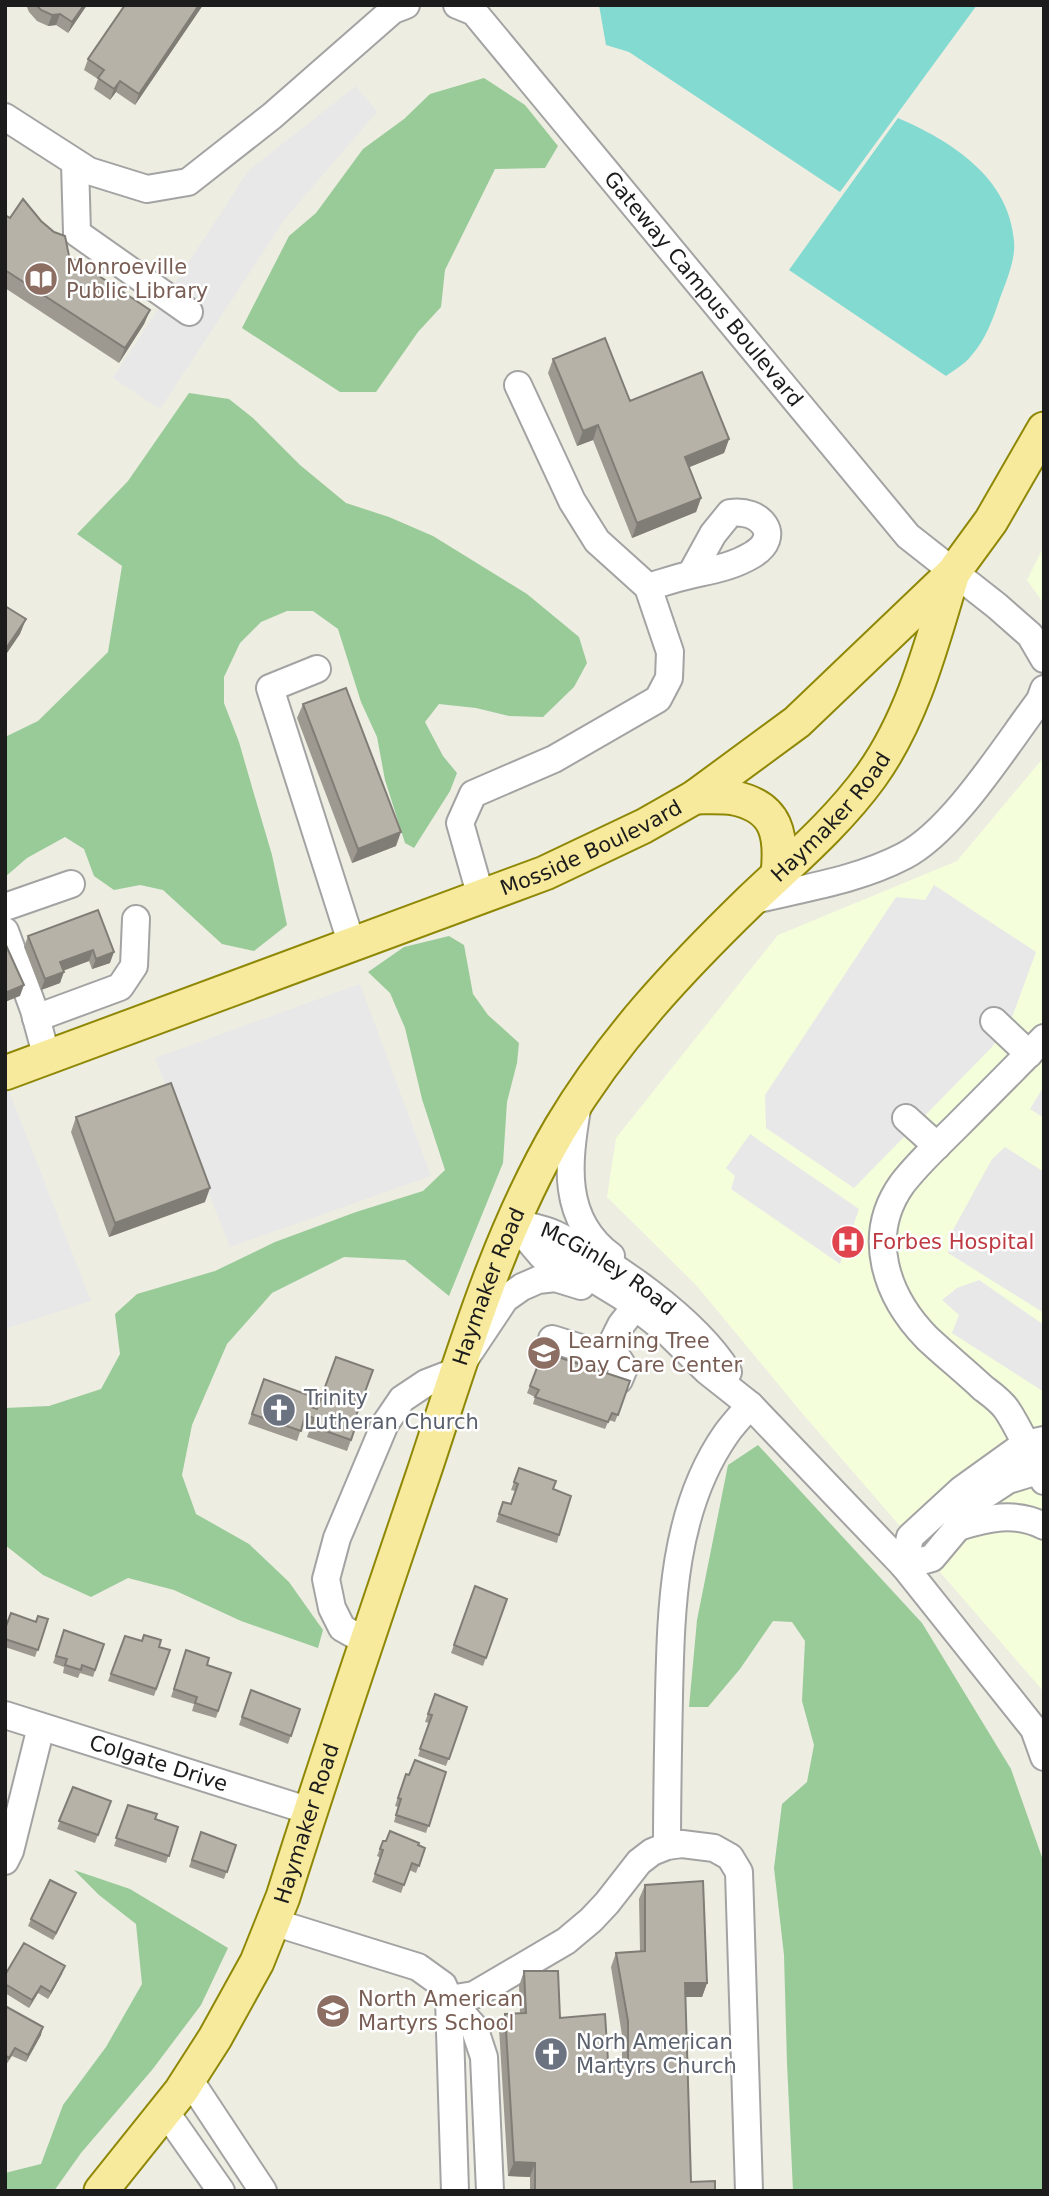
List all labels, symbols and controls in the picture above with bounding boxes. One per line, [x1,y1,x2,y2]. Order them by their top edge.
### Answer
street label: Gateway Campus Boulevard [599,167,808,411]
place label: Monroeville Public Library [66,255,208,303]
library icon: Monroeville Public Library [22,260,60,298]
street label: Haymaker Road [766,748,896,887]
street label: Mosside Boulevard [497,795,686,901]
street label: Haymaker Road [448,1204,530,1369]
street label: McGinley Road [537,1217,680,1320]
hospital icon: Forbes Hospital [829,1223,867,1261]
place label: Forbes Hospital [872,1230,1034,1254]
place label: Learning Tree Day Care Center [568,1329,742,1377]
school or university icon: Learning Tree Day Care Center [525,1334,563,1372]
place label: Trinity Lutheran Church [303,1386,479,1434]
church icon: Trinity Lutheran Church [260,1391,298,1429]
street label: Colgate Drive [87,1730,231,1796]
street label: Haymaker Road [270,1741,344,1907]
place label: North American Martyrs School [358,1987,523,2035]
school or university icon: North American Martyrs School [314,1992,352,2030]
place label: Norh American Martyrs Church [576,2030,737,2078]
church icon: Norh American Martyrs Church [532,2035,570,2073]

